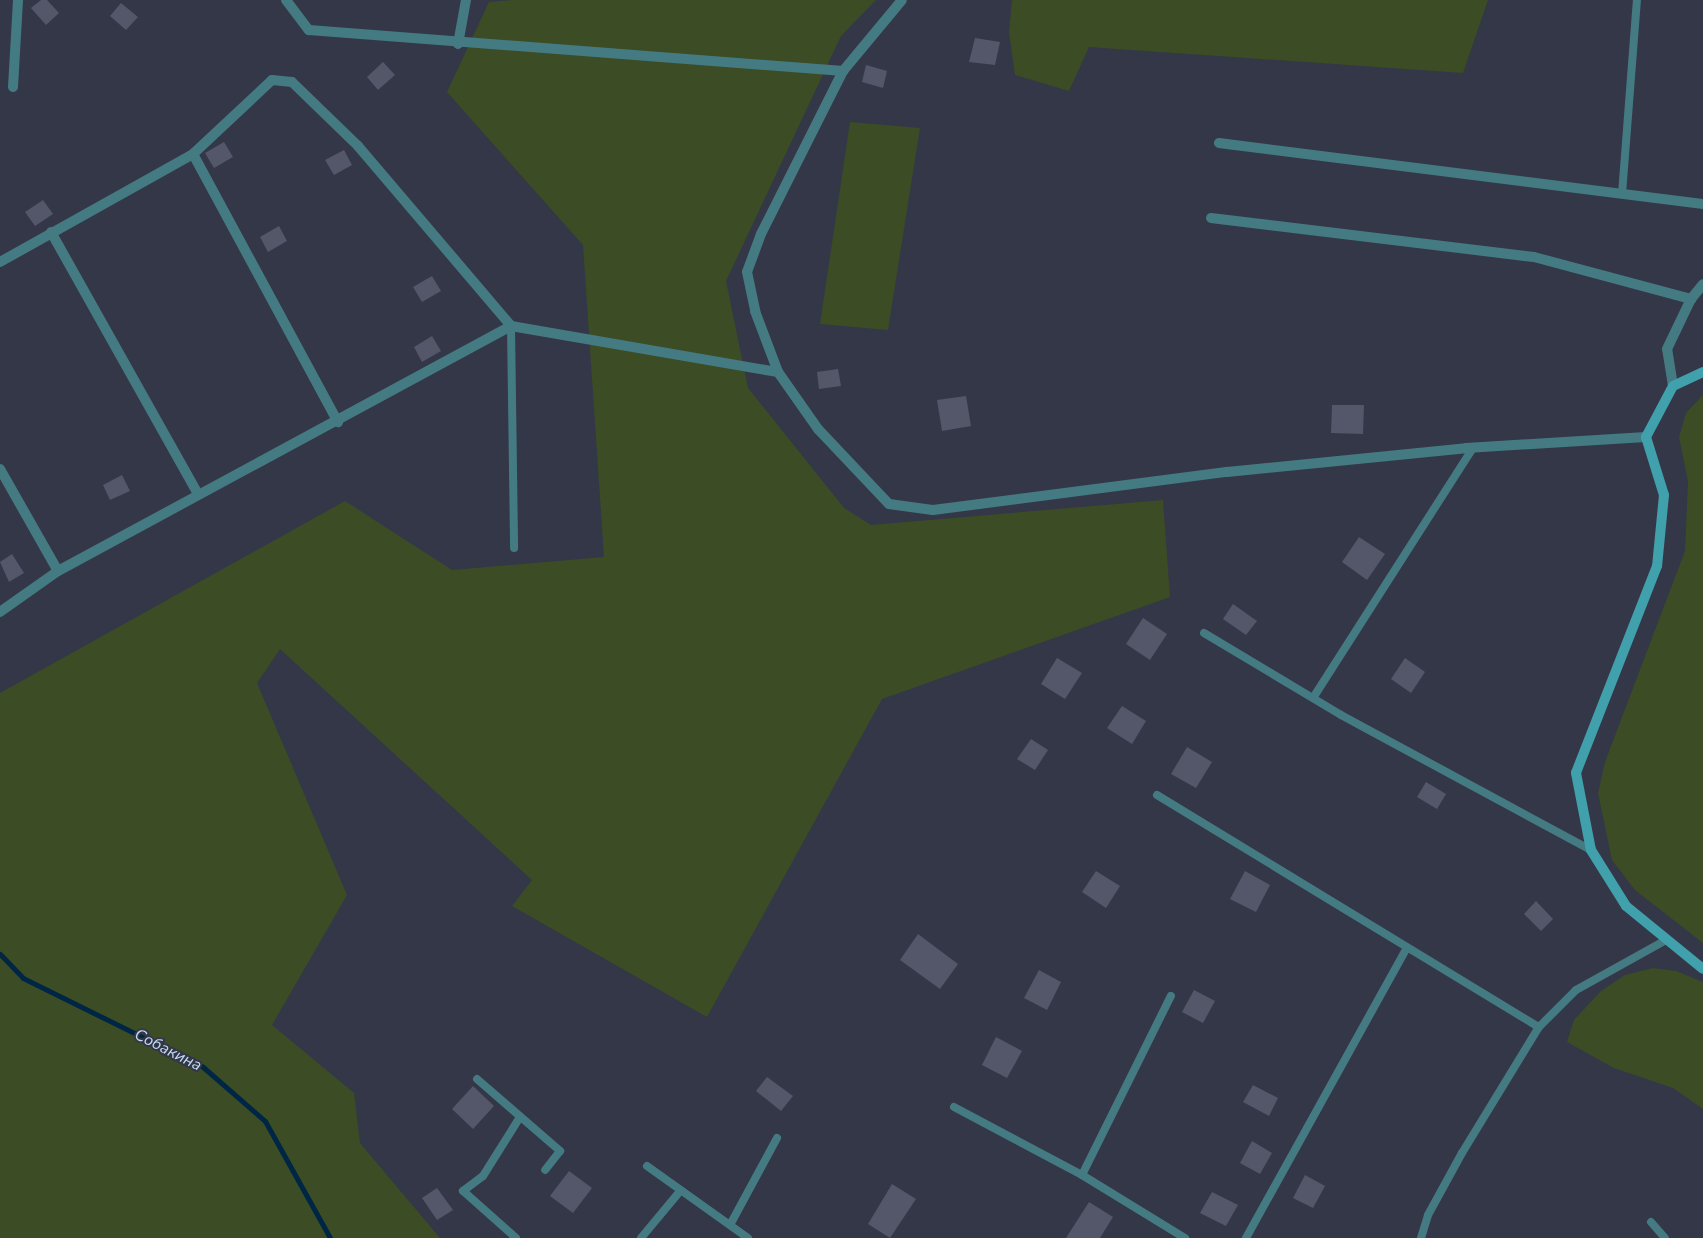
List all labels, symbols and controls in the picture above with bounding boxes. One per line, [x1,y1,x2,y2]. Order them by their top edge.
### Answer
water label: Собакина [131,1025,205,1075]

